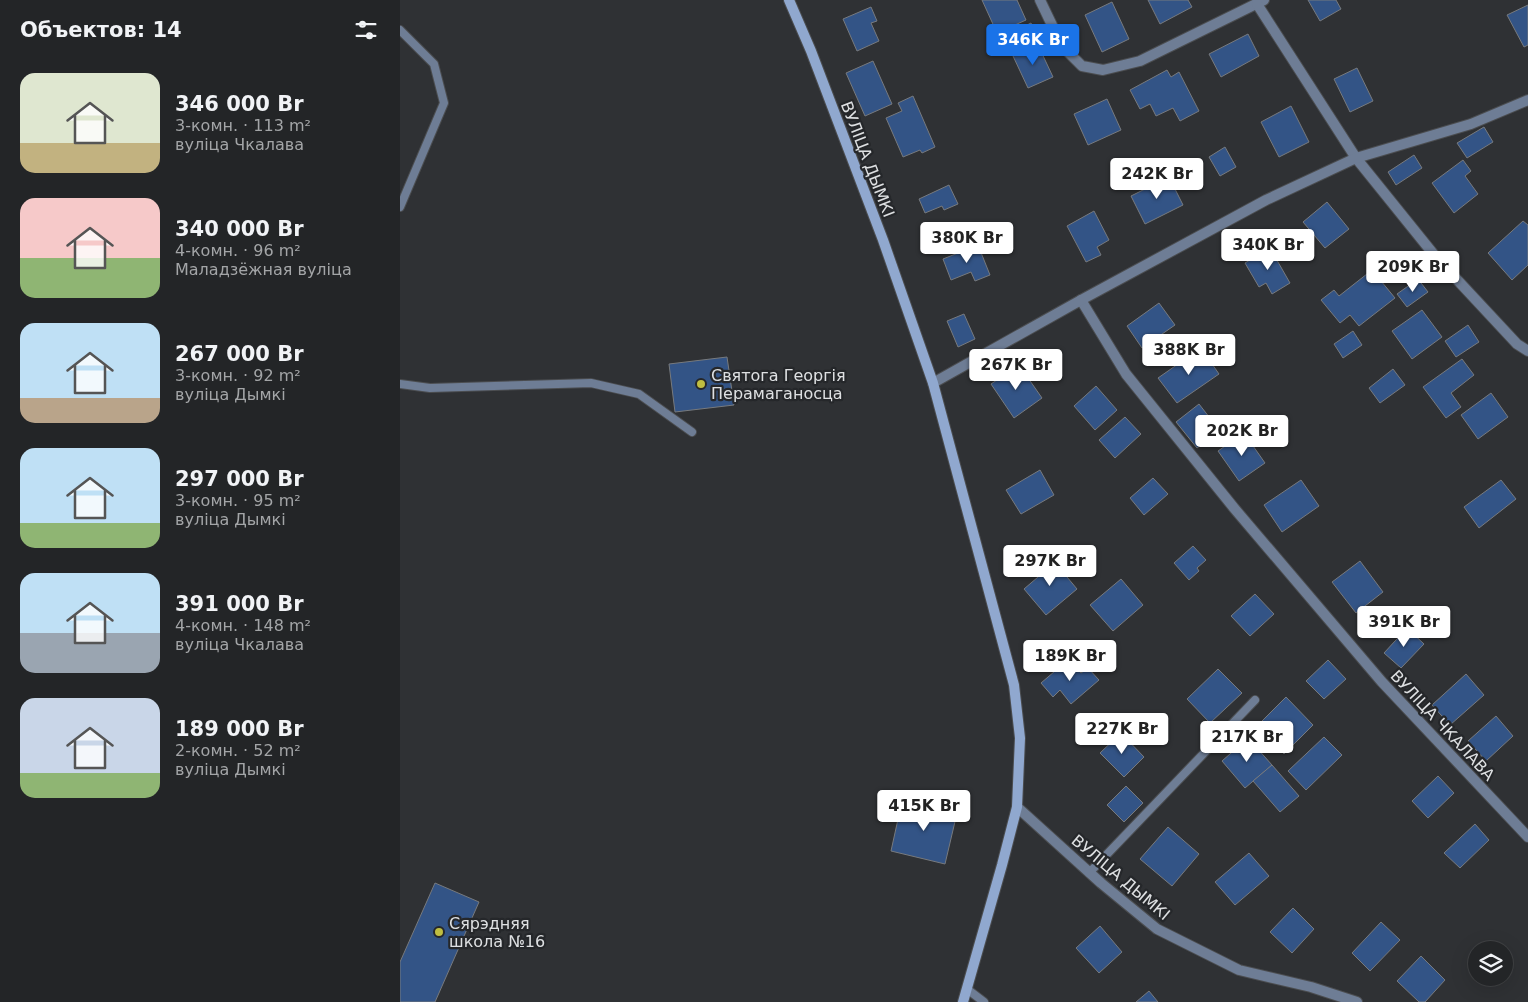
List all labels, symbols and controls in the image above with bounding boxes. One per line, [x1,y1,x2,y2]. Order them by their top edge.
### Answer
icon: filters [352,16,380,44]
text: Объектов: 14 [20,18,182,42]
pin: 346K Br [987,23,1079,66]
text: 346K Br [997,30,1069,49]
text: 346 000 Br [175,92,304,116]
icon: home [60,93,120,153]
street label: ВУЛІЦА ДЫМКІ [837,99,898,220]
text: 3-комн. · 113 m² [175,116,311,135]
text: вуліца Чкалава [175,135,304,154]
pin: 242K Br [1111,158,1203,200]
text: 242K Br [1121,164,1193,183]
text: 340 000 Br [175,217,304,241]
icon: home [60,218,120,278]
pin: 380K Br [921,222,1013,264]
text: 380K Br [931,228,1003,247]
pin: 340K Br [1222,228,1314,271]
text: 340K Br [1232,235,1304,254]
text: 4-комн. · 96 m² [175,241,301,260]
pin: 209K Br [1367,250,1459,293]
text: 209K Br [1377,257,1449,276]
text: Маладзёжная вуліца [175,260,352,279]
pin: 388K Br [1143,334,1235,376]
text: 388K Br [1153,340,1225,359]
text: 267 000 Br [175,342,304,366]
icon: home [60,343,120,403]
pin: 267K Br [970,348,1062,391]
text: 267K Br [980,355,1052,374]
text: 3-комн. · 92 m² [175,366,301,385]
place label: Святога Георгія Перамаганосца [711,366,846,403]
marker: Святога Георгія Перамаганосца [695,378,707,390]
text: вуліца Дымкі [175,385,286,404]
pin: 202K Br [1196,414,1288,457]
text: 202K Br [1206,421,1278,440]
text: 297 000 Br [175,467,304,491]
icon: home [60,468,120,528]
text: 3-комн. · 95 m² [175,491,301,510]
text: вуліца Дымкі [175,510,286,529]
pin: 297K Br [1004,544,1096,587]
text: 297K Br [1014,551,1086,570]
text: 391 000 Br [175,592,304,616]
icon: home [60,593,120,653]
pin: 391K Br [1358,606,1450,648]
text: 391K Br [1368,612,1440,631]
text: 4-комн. · 148 m² [175,616,311,635]
text: вуліца Чкалава [175,635,304,654]
pin: 189K Br [1024,640,1116,682]
text: 189K Br [1034,646,1106,665]
street label: ВУЛІЦА ЧКАЛАВА [1387,666,1499,785]
pin: 227K Br [1076,712,1168,755]
text: 189 000 Br [175,717,304,741]
icon: home [60,718,120,778]
text: 227K Br [1086,719,1158,738]
pin: 217K Br [1201,720,1293,763]
text: 217K Br [1211,727,1283,746]
text: 2-комн. · 52 m² [175,741,301,760]
text: вуліца Дымкі [175,760,286,779]
pin: 415K Br [878,790,970,832]
text: 415K Br [888,796,960,815]
street label: ВУЛІЦА ДЫМКІ [1068,831,1174,924]
place label: Сярэдняя школа №16 [449,914,545,951]
marker: Сярэдняя школа №16 [433,926,445,938]
map controls [1468,941,1513,986]
button: layers [1468,941,1513,986]

